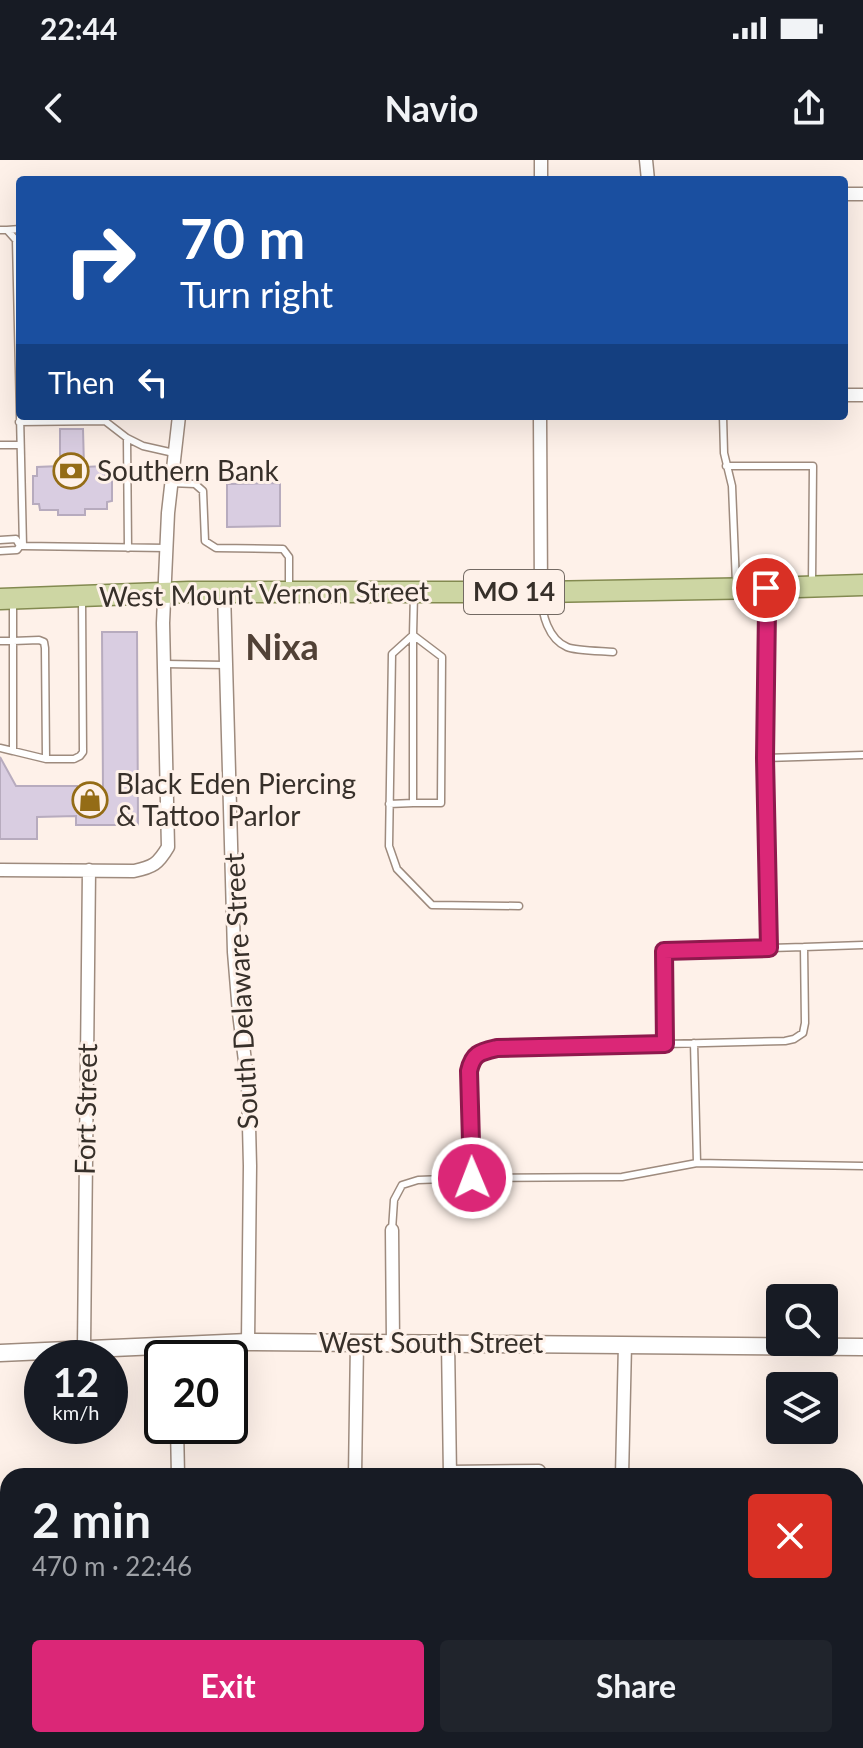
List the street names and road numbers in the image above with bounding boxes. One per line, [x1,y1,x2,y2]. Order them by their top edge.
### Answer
road number: MO 14 [464,570,564,614]
street label: West Mount Vernon Street [99,573,429,613]
street label: South Delaware Street [216,852,264,1130]
street label: Fort Street [67,1043,103,1175]
street label: West South Street [319,1325,543,1359]

